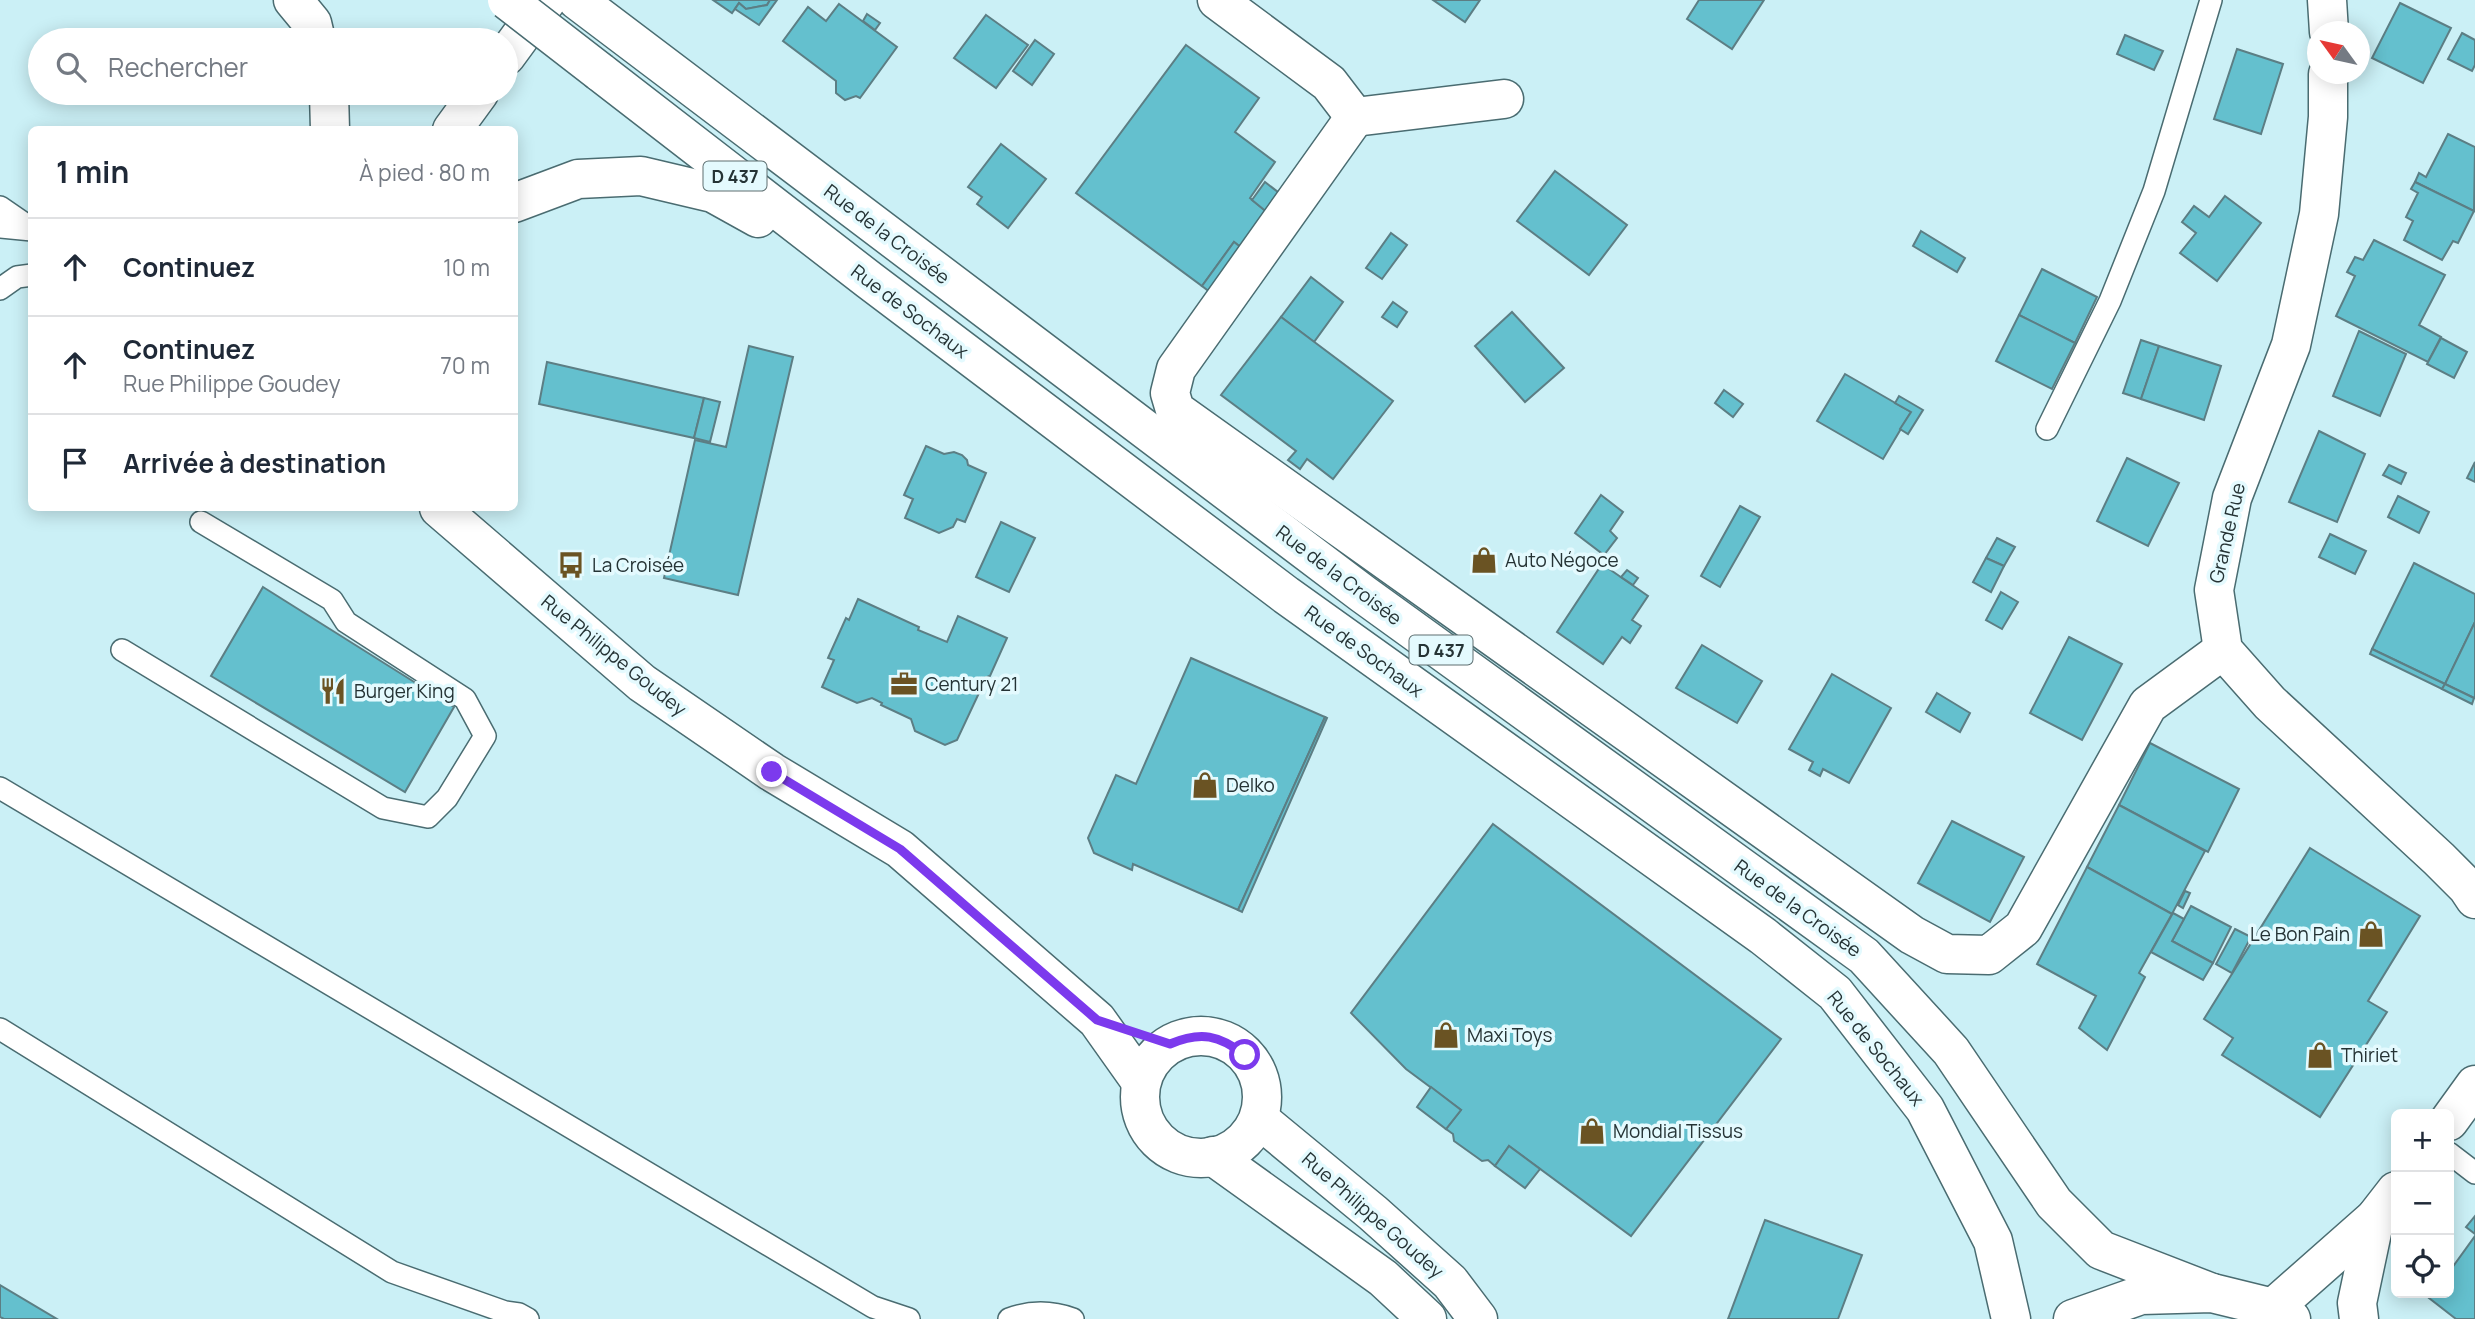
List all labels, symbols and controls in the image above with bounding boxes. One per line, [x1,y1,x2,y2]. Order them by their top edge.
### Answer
north arrow [2307,21,2370,84]
search box [28,28,518,105]
icon: search [52,48,90,86]
text: Rechercher [108,49,248,85]
text: 1 min [56,151,129,192]
text: À pied · 80 m [359,156,490,188]
road number: D 437 [704,162,766,190]
street label: Rue de la Croisée [819,178,955,290]
icon: ahead [56,248,94,286]
text: Continuez [123,249,255,285]
text: 10 m [443,251,490,283]
street label: Rue de Sochaux [846,258,974,364]
text: Continuez [123,331,255,367]
icon: ahead [56,346,94,384]
text: 70 m [440,349,490,381]
text: Rue Philippe Goudey [123,367,341,399]
icon: arrive [56,444,94,482]
text: Arrivée à destination [123,445,386,481]
street label: Grande Rue [2203,480,2251,586]
street label: Rue de la Croisée [1271,519,1407,631]
shop icon: Auto Négoce [1469,545,1499,575]
place label: Auto Négoce [1505,547,1619,573]
bus stop icon: La Croisée [556,550,586,580]
place label: La Croisée [592,552,684,578]
street label: Rue Philippe Goudey [536,588,692,722]
street label: Rue de Sochaux [1299,599,1429,703]
road number: D 437 [1410,636,1472,664]
office icon: Century 21 [889,669,919,699]
place label: Century 21 [925,671,1018,697]
restaurant icon: Burger King [318,676,348,706]
place label: Burger King [354,678,455,704]
route end [756,756,787,787]
shop icon: Delko [1190,770,1220,800]
place label: Delko [1226,772,1275,798]
street label: Rue de la Croisée [1729,853,1867,963]
shop icon: Le Bon Pain [2356,919,2386,949]
place label: Le Bon Pain [2250,921,2350,947]
street label: Rue de Sochaux [1822,985,1930,1111]
shop icon: Maxi Toys [1431,1020,1461,1050]
place label: Maxi Toys [1467,1022,1552,1048]
route start [1229,1039,1260,1070]
shop icon: Thiriet [2305,1040,2335,1070]
place label: Thiriet [2341,1042,2398,1068]
map controls [2391,1109,2454,1298]
button: + [2391,1109,2454,1172]
shop icon: Mondial Tissus [1577,1116,1607,1146]
place label: Mondial Tissus [1613,1118,1743,1144]
street label: Rue Philippe Goudey [1297,1146,1449,1284]
button: − [2391,1172,2454,1235]
button: locate [2391,1235,2454,1298]

